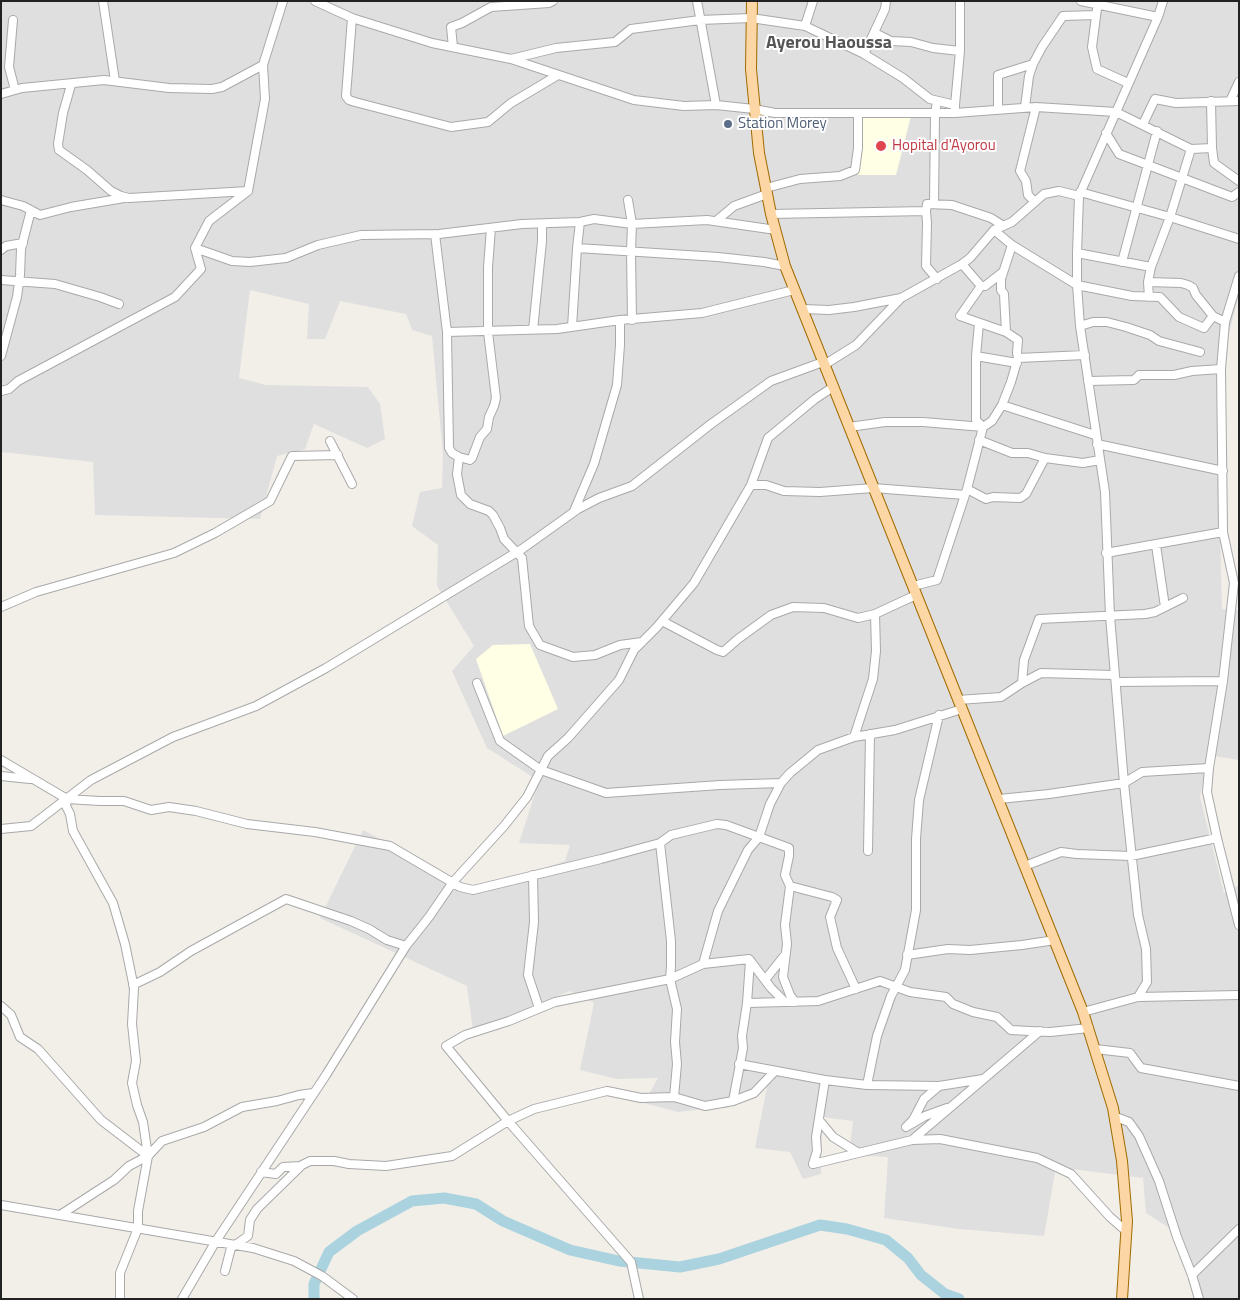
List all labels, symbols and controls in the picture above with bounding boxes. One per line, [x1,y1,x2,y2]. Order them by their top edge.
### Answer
district label: Ayerou Haoussa [766,33,892,55]
place label: Station Morey [738,115,827,133]
marker: Station Morey [722,118,734,130]
place label: Hopital d'Ayorou [892,137,996,155]
marker: Hopital d'Ayorou [874,139,888,153]

